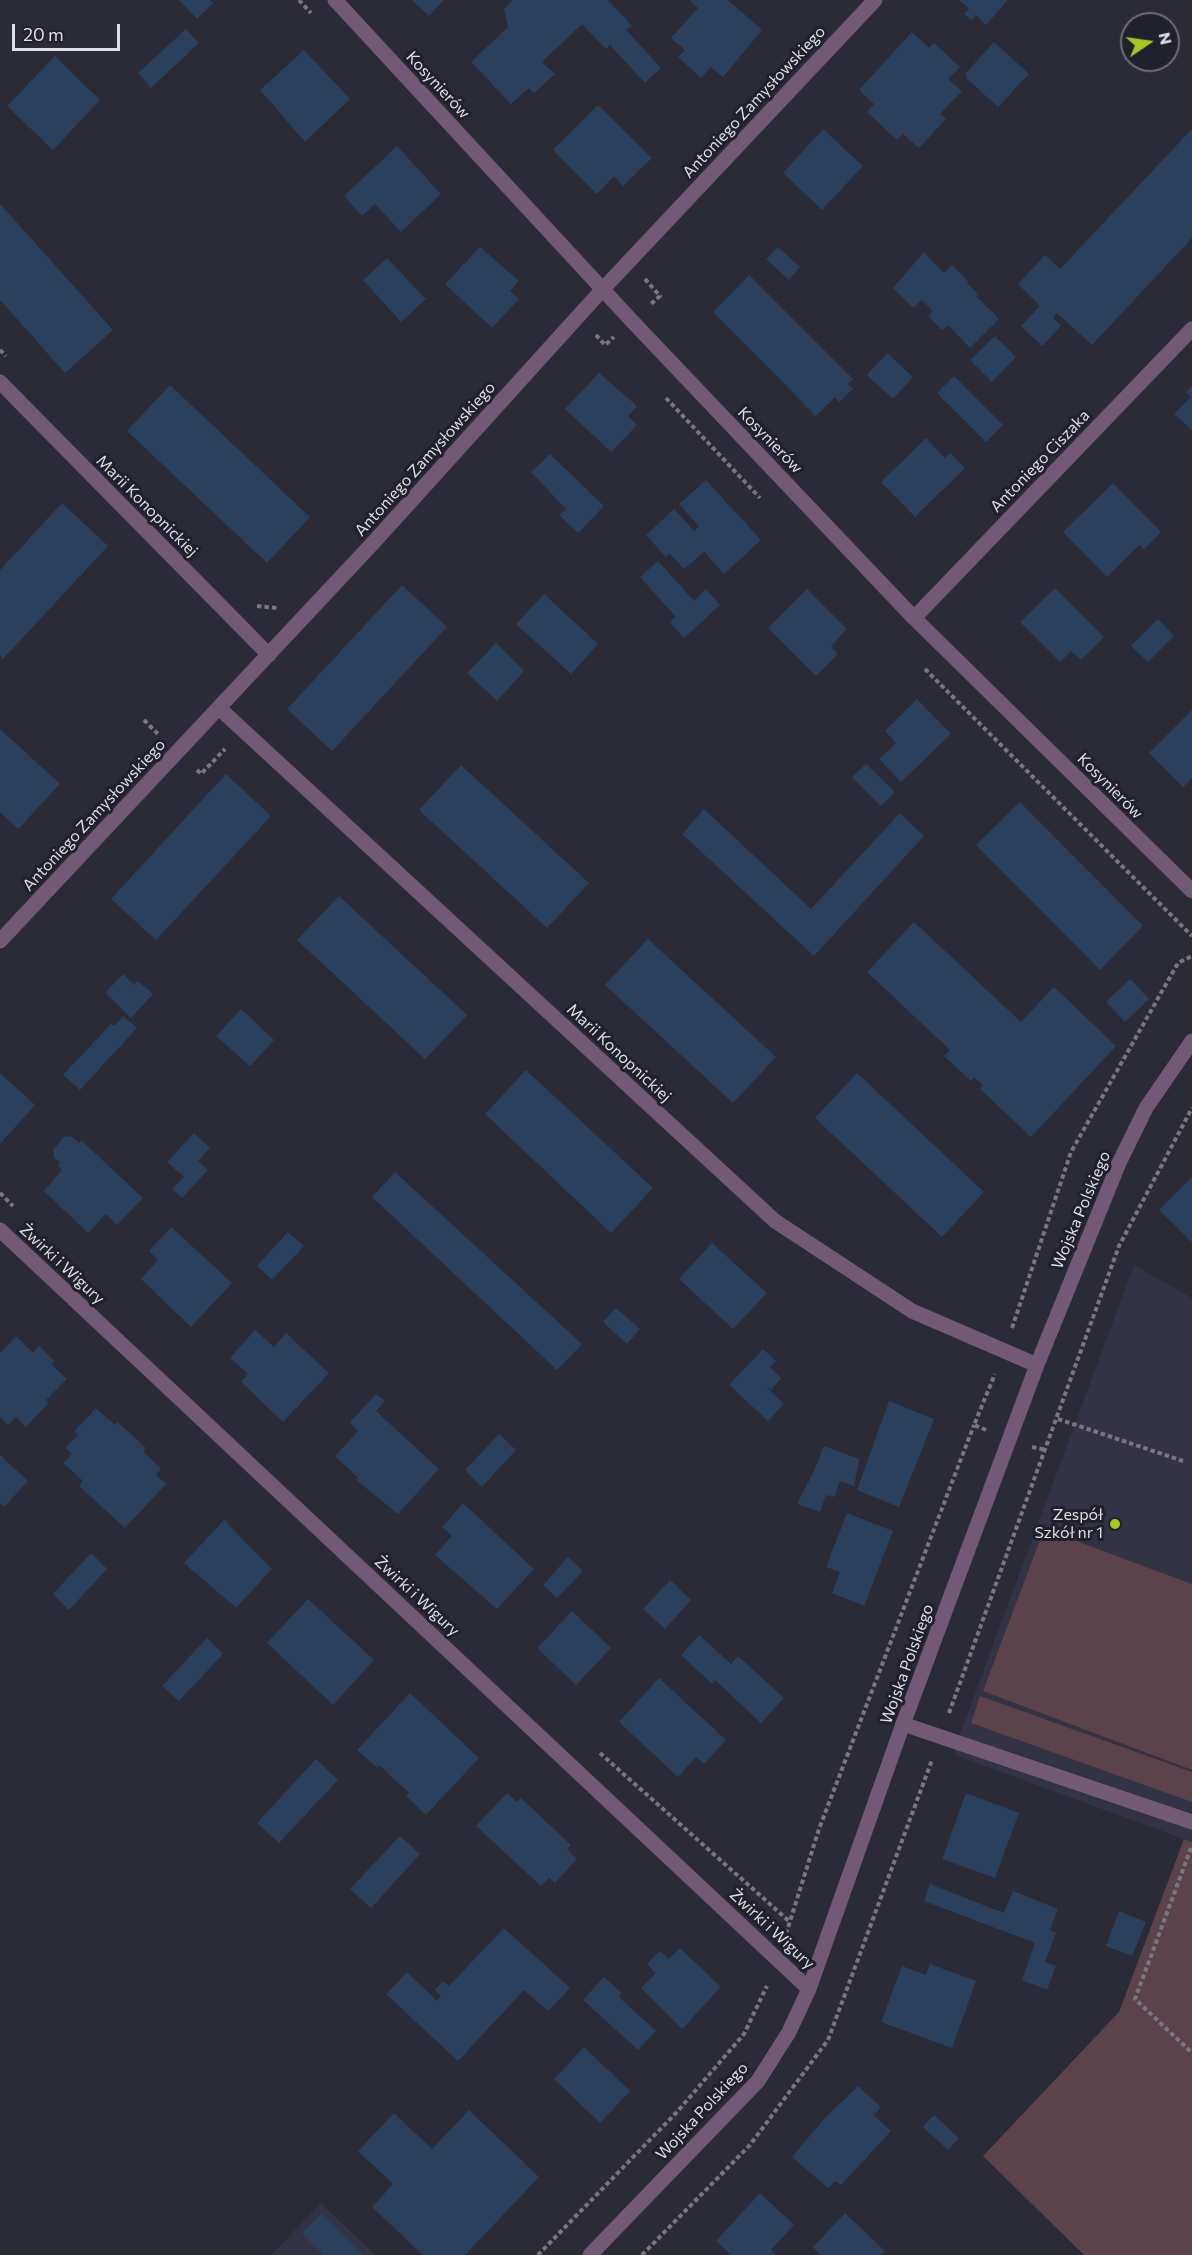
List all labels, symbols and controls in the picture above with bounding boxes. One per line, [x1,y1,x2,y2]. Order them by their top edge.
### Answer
scale bar [15,12,123,50]
north arrow [1120,12,1180,72]
street label: Antoniego Zamysłowskiego [678,22,830,182]
text: 20 m [23,23,64,45]
text: N [1155,30,1177,46]
street label: Kosynierów [402,47,474,123]
street label: Antoniego Zamysłowskiego [351,378,499,540]
street label: Kosynierów [734,403,806,477]
street label: Antoniego Ciszaka [986,406,1094,516]
street label: Marii Konopnickiej [92,451,202,561]
street label: Antoniego Zamysłowskiego [18,735,170,895]
street label: Kosynierów [1073,749,1147,823]
street label: Marii Konopnickiej [563,1000,675,1106]
street label: Wojska Polskiego [1048,1148,1114,1272]
street label: Żwirki i Wigury [16,1220,108,1308]
place label: Zespół Szkół nr 1 [1034,1505,1103,1543]
marker: Zespół Szkół nr 1 [1108,1517,1122,1531]
street label: Żwirki i Wigury [371,1552,463,1640]
street label: Wojska Polskiego [876,1601,938,1727]
street label: Żwirki i Wigury [726,1885,818,1973]
street label: Wojska Polskiego [652,2058,752,2164]

